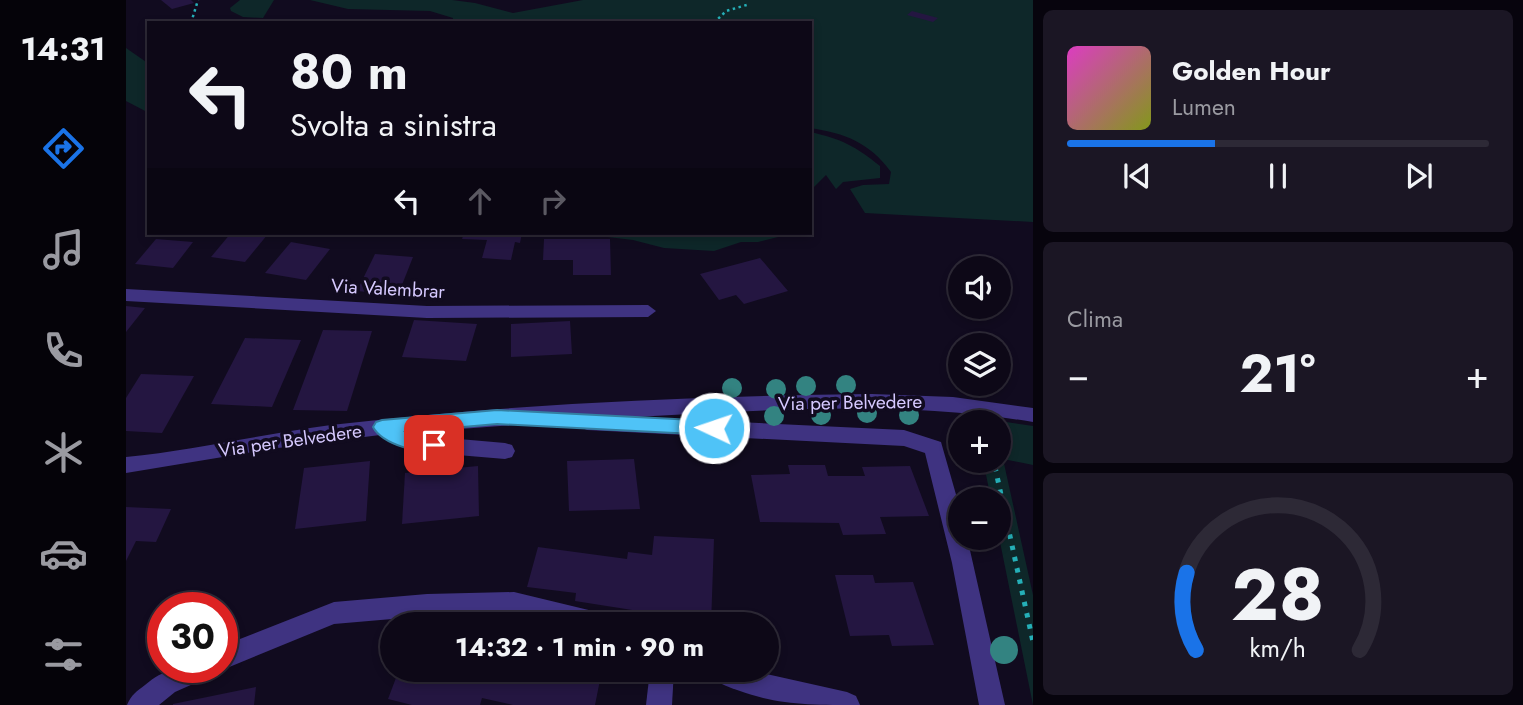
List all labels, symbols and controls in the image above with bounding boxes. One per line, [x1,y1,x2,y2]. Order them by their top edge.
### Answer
text: 14:31 [20,26,106,72]
text: 80 m [290,37,408,107]
icon: left [175,49,266,140]
text: Golden Hour [1172,52,1331,90]
text: Lumen [1172,90,1236,124]
text: Svolta a sinistra [290,102,497,148]
icon: directions [39,124,88,173]
icon: previous [1118,157,1156,195]
icon: pause [1259,157,1297,195]
icon: next [1400,157,1438,195]
icon: left [388,182,426,220]
icon: ahead [461,182,499,220]
icon: right [534,182,572,220]
icon: music [39,225,88,274]
map controls [948,256,1011,550]
button: sound [948,256,1011,319]
street label: Via Valembrar [330,272,446,305]
text: Clima [1067,302,1123,336]
icon: phone [39,326,88,375]
button: layers [948,333,1011,396]
text: 21° [1240,336,1316,412]
text: − [1067,347,1089,402]
text: + [1466,347,1489,402]
street label: Via per Belvedere [778,388,923,417]
position arrow [677,391,751,465]
button: + [948,410,1011,473]
pin [404,415,464,475]
street label: Via per Belvedere [217,417,364,464]
icon: arrive [415,426,453,464]
icon: climate [39,428,88,477]
button: − [948,487,1011,550]
icon: car [39,529,88,578]
text: 28 [1231,543,1325,648]
speed limit sign: 30 [147,592,238,683]
text: 14:32 · 1 min · 90 m [455,628,704,666]
icon: filters [39,630,88,679]
text: km/h [1250,630,1306,666]

